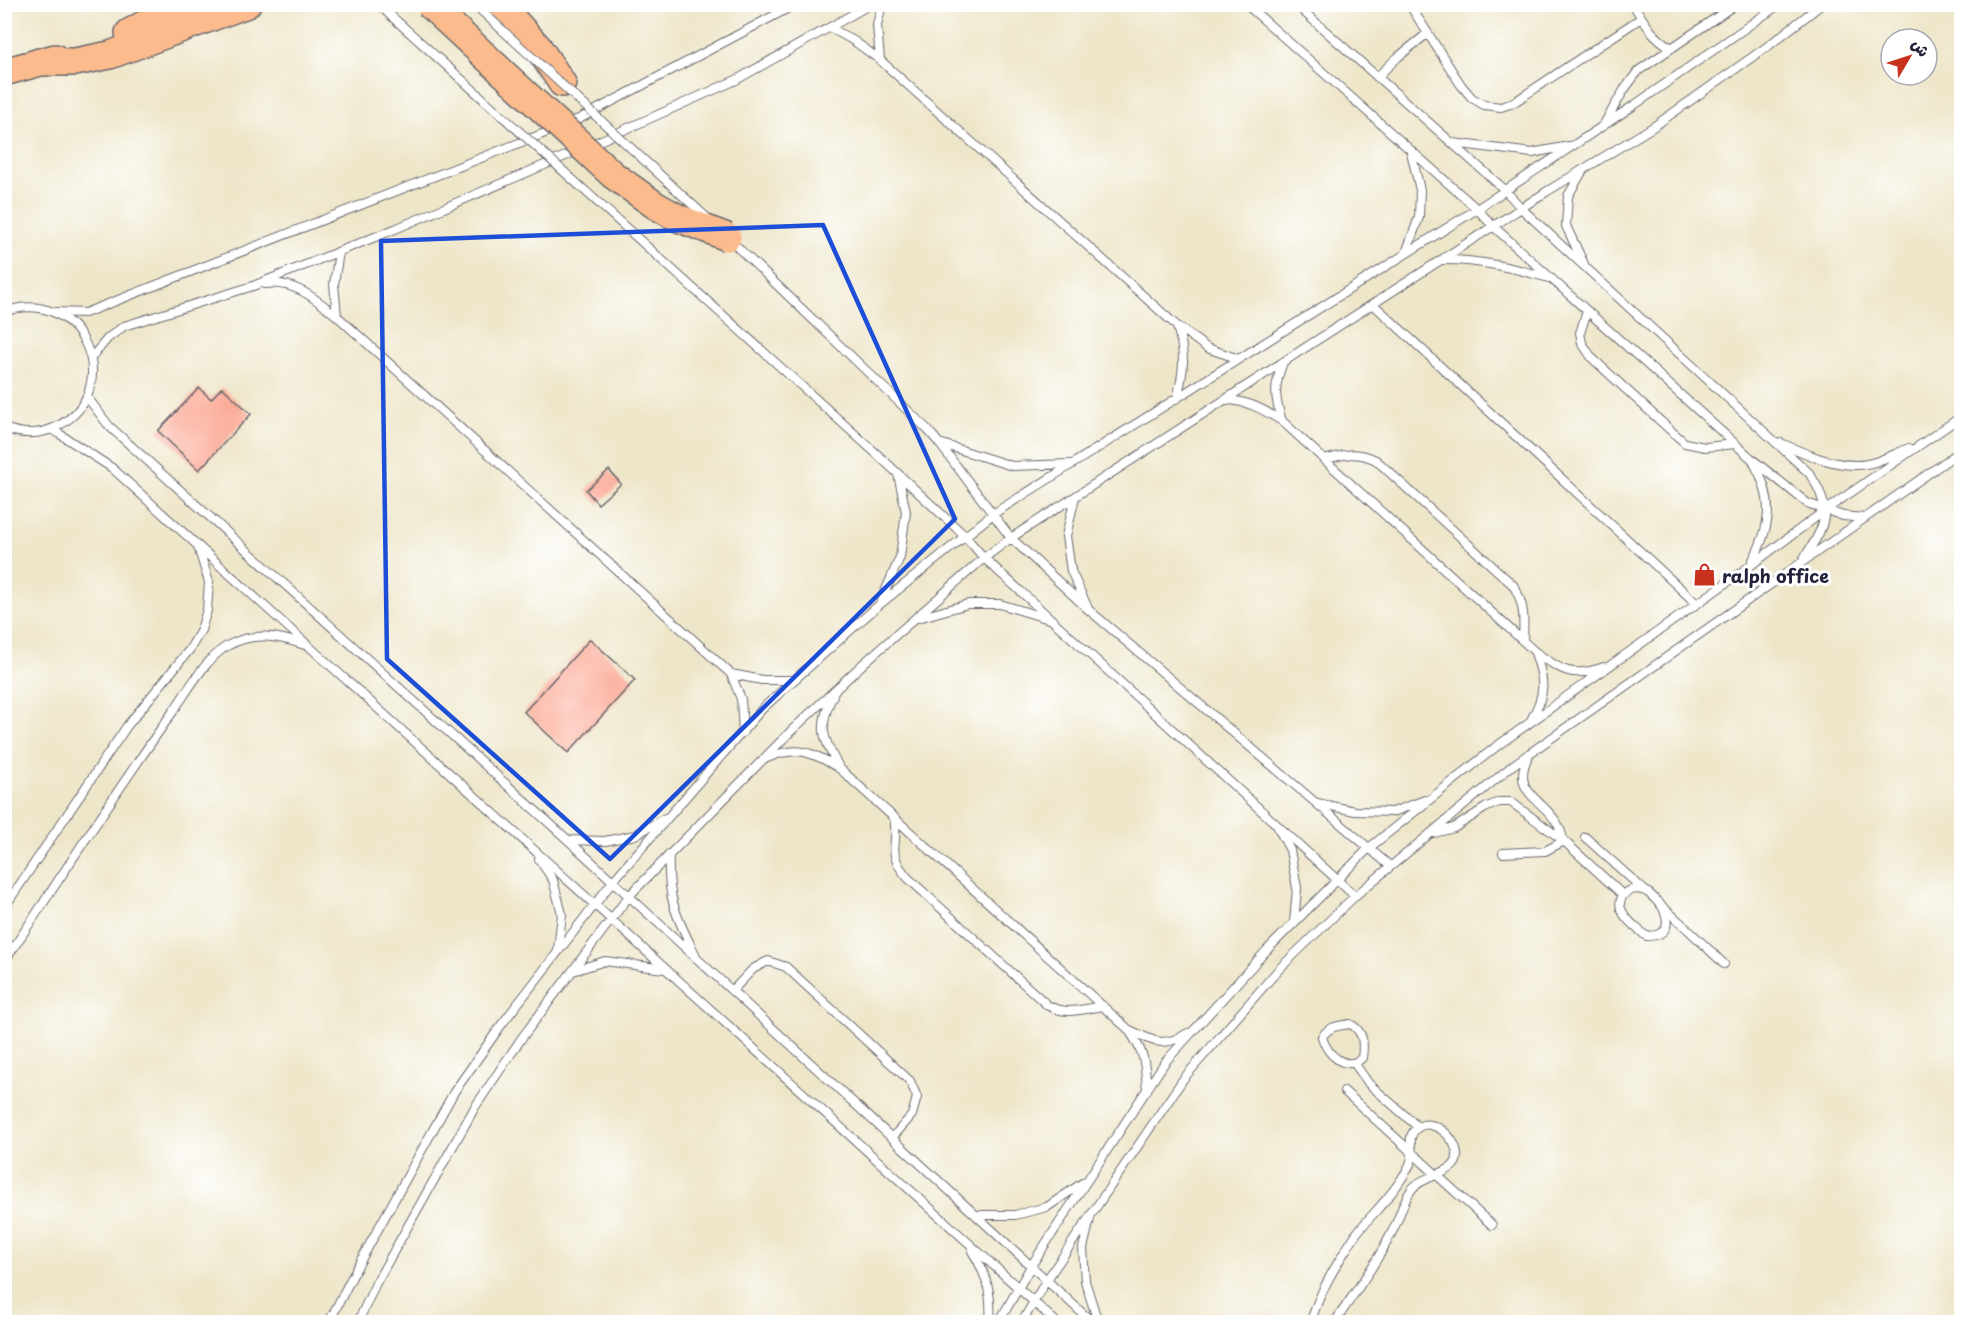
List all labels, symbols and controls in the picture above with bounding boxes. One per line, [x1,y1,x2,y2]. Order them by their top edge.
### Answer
north arrow [1879,27,1939,87]
text: ش [1907,33,1936,61]
shop icon: ralph office [1691,562,1717,588]
place label: ralph office [1722,562,1829,589]

